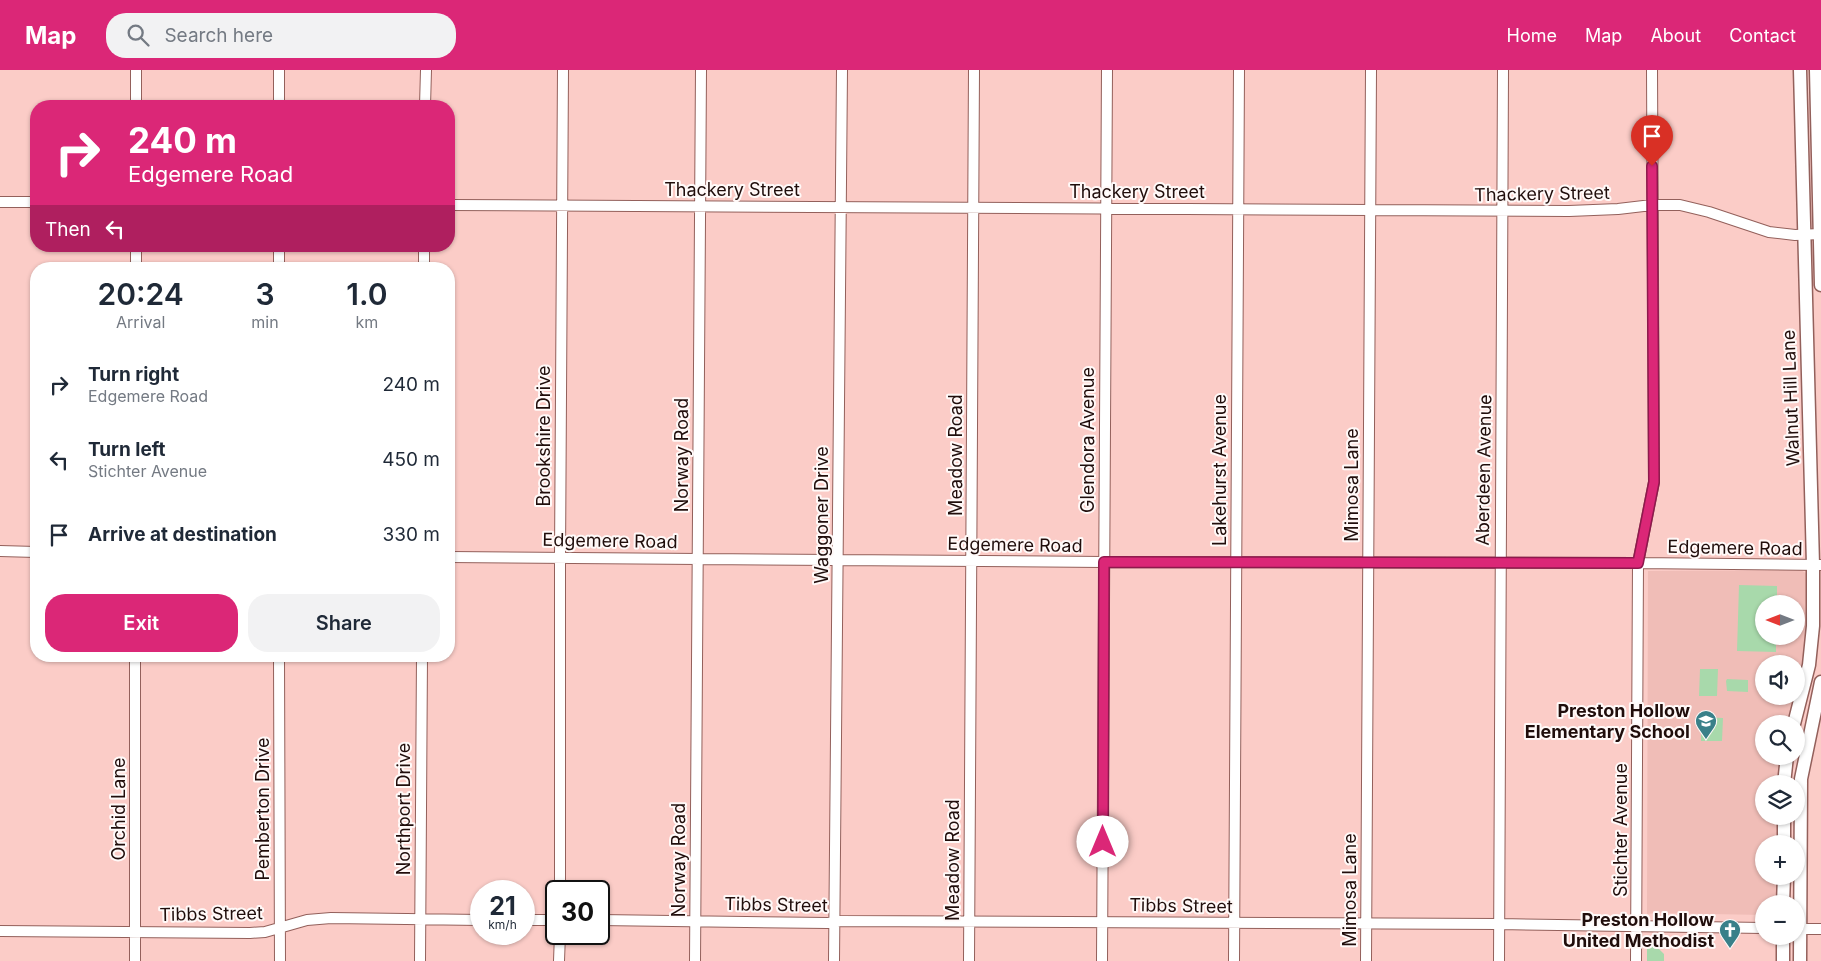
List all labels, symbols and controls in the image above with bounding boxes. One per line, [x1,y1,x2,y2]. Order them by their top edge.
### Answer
search box [106,13,456,58]
text: Map [25,21,76,50]
icon: search [124,21,152,49]
text: Search here [164,24,273,47]
text: Home [1507,25,1557,46]
text: Map [1585,25,1622,46]
text: About [1650,25,1701,46]
text: Contact [1729,25,1796,46]
pin [1631,115,1673,166]
text: 240 m [128,119,237,161]
icon: right [45,120,110,185]
icon: arrive [1638,122,1666,150]
text: Edgemere Road [128,161,293,187]
street label: Thackery Street [664,179,800,200]
street label: Thackery Street [1069,181,1205,202]
street label: Thackery Street [1474,182,1610,205]
icon: left [101,215,129,243]
text: Then [45,218,91,241]
text: 20:24 [98,276,184,312]
text: 3 [255,276,275,312]
text: 1.0 [346,276,387,312]
text: Arrival [116,312,165,332]
text: min [251,312,279,332]
text: km [355,312,378,332]
street label: Walnut Hill Lane [1778,329,1803,467]
text: Turn right [88,363,179,386]
street label: Brookshire Drive [533,366,554,506]
street label: Glendora Avenue [1077,367,1098,513]
icon: right [45,371,73,399]
text: 240 m [382,373,440,396]
text: Edgemere Road [88,386,208,406]
street label: Meadow Road [945,394,966,516]
street label: Lakehurst Avenue [1209,394,1230,546]
street label: Aberdeen Avenue [1472,394,1495,546]
street label: Norway Road [671,398,692,512]
street label: Mimosa Lane [1341,428,1362,542]
text: Turn left [88,438,166,461]
icon: left [45,446,73,474]
street label: Waggoner Drive [811,446,832,584]
text: 450 m [382,448,440,471]
text: Stichter Avenue [88,461,207,481]
icon: arrive [45,521,73,549]
text: Arrive at destination [88,523,277,546]
text: 330 m [383,523,440,546]
street label: Edgemere Road [542,529,678,552]
street label: Edgemere Road [947,533,1083,556]
street label: Edgemere Road [1667,536,1803,559]
button: Exit [45,594,238,652]
button: Share [248,594,440,652]
north arrow [1755,595,1805,645]
map controls [1755,595,1805,945]
button: sound [1755,655,1805,705]
place label: Preston Hollow Elementary School [1525,700,1691,742]
school or university icon: Preston Hollow Elementary School [1694,709,1718,740]
button: search [1755,715,1805,765]
street label: Pemberton Drive [252,737,273,881]
street label: Northport Drive [393,743,414,875]
street label: Orchid Lane [108,757,129,861]
street label: Stichter Avenue [1610,763,1631,897]
button: layers [1755,775,1805,825]
street label: Meadow Road [942,799,963,921]
street label: Norway Road [668,803,689,917]
position arrow [1076,815,1128,867]
street label: Mimosa Lane [1339,833,1360,947]
button: + [1755,835,1805,885]
speed limit sign: 30 [545,880,610,945]
text: 21 [489,891,516,921]
street label: Tibbs Street [724,893,828,916]
street label: Tibbs Street [1129,894,1233,917]
button: − [1755,895,1805,945]
street label: Tibbs Street [159,902,263,925]
place label: Preston Hollow United Methodist [1563,909,1715,951]
text: km/h [488,917,517,932]
church icon: Preston Hollow United Methodist [1718,918,1742,949]

